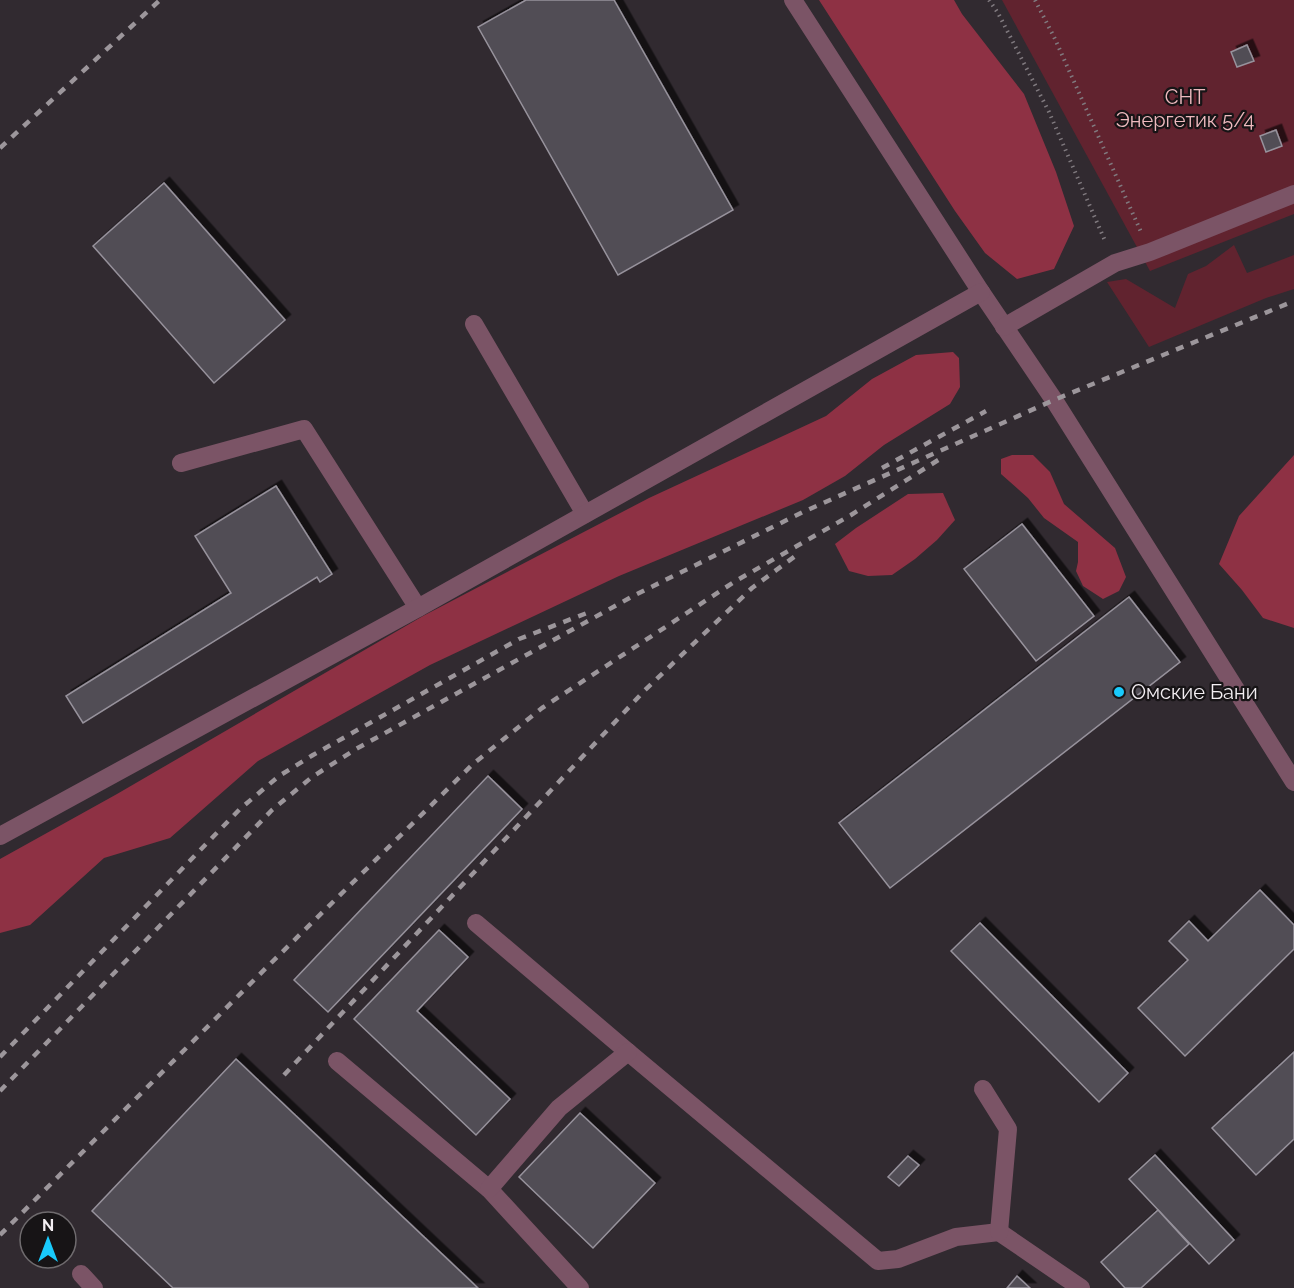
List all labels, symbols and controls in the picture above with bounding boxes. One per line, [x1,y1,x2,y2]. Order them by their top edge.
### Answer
park label: СНТ Энергетик 5/4 [1116,85,1254,132]
place label: Омские Бани [1131,680,1258,704]
marker: Омские Бани [1112,685,1126,699]
north arrow [18,1210,78,1270]
text: N [42,1216,54,1235]

